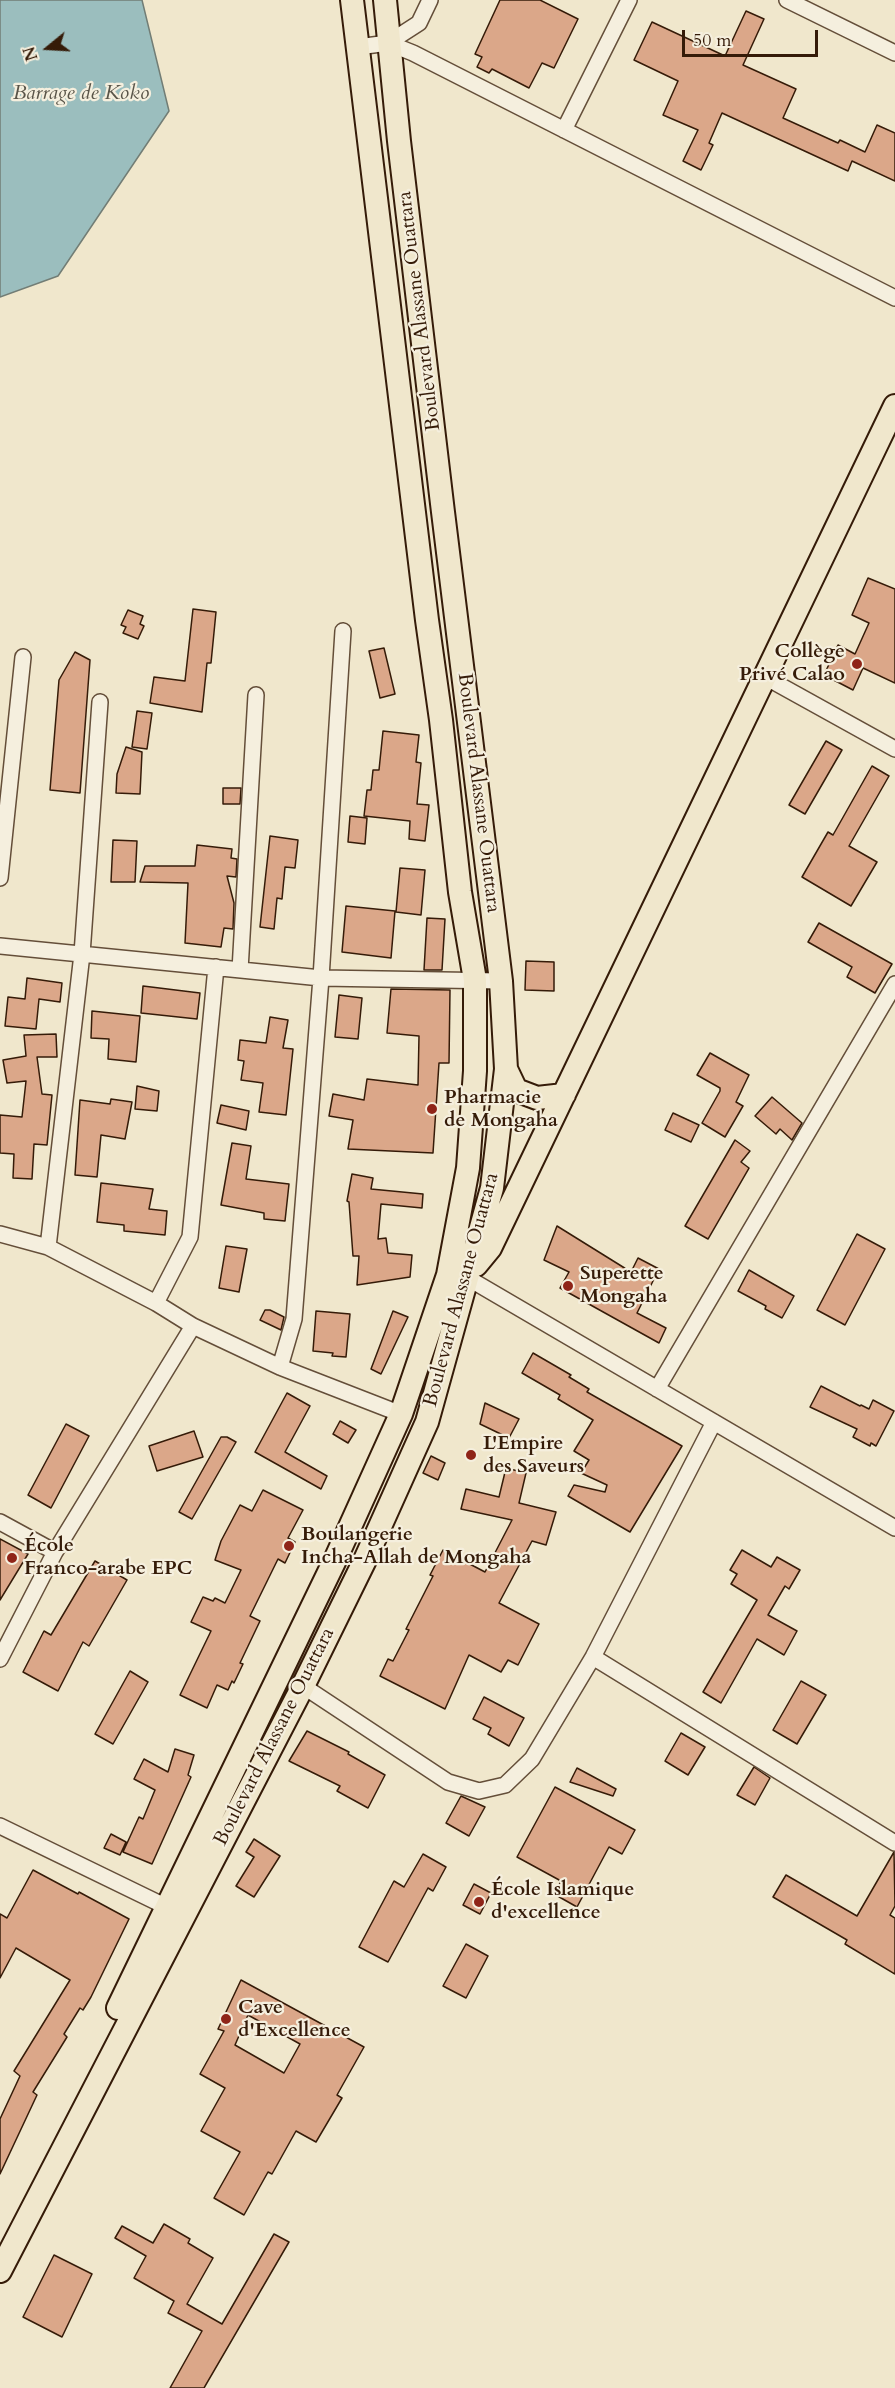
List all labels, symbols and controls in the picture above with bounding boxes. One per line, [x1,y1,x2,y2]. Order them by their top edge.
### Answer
north arrow [18,18,78,78]
scale bar [685,18,822,56]
text: 50 m [693,28,732,53]
text: N [18,44,43,64]
water label: Barrage de Koko [13,81,149,107]
street label: Boulevard Alassane Ouattara [393,190,447,432]
place label: Collège Privé Calao [739,640,845,687]
marker: Collège Privé Calao [850,657,864,671]
street label: Boulevard Alassane Ouattara [451,672,505,914]
place label: Pharmacie de Mongaha [444,1086,558,1133]
marker: Pharmacie de Mongaha [425,1102,439,1116]
street label: Boulevard Alassane Ouattara [419,1170,505,1410]
place label: Superette Mongaha [580,1262,667,1309]
marker: Superette Mongaha [561,1279,575,1293]
place label: L'Empire des Saveurs [483,1432,584,1479]
marker: L'Empire des Saveurs [464,1448,478,1462]
place label: Boulangerie Incha-Allah de Mongaha [301,1523,532,1570]
place label: École Franco-arabe EPC [24,1534,192,1581]
marker: Boulangerie Incha-Allah de Mongaha [282,1539,296,1553]
marker: École Franco-arabe EPC [5,1551,19,1565]
street label: Boulevard Alassane Ouattara [209,1624,341,1850]
place label: École Islamique d'excellence [491,1878,634,1925]
marker: École Islamique d'excellence [472,1895,486,1909]
place label: Cave d'Excellence [238,1996,351,2043]
marker: Cave d'Excellence [219,2012,233,2026]

